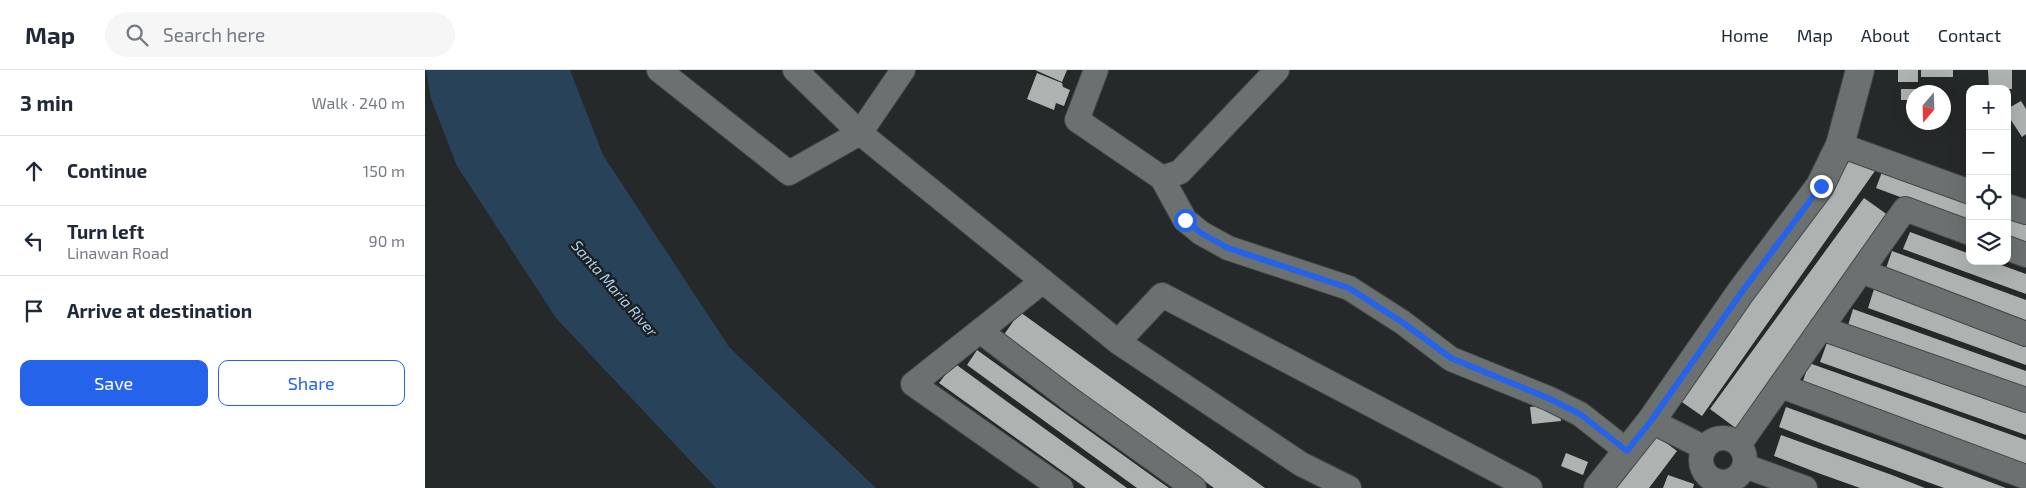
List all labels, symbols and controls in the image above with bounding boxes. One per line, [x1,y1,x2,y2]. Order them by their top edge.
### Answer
search box [105,12,455,57]
text: Map [25,20,75,49]
icon: search [123,21,151,49]
text: Search here [163,23,265,46]
text: Home [1721,24,1769,46]
text: Map [1797,24,1833,46]
text: About [1861,24,1910,46]
text: Contact [1938,24,2001,46]
north arrow [1906,85,1951,130]
map controls [1966,85,2011,265]
button: + [1966,85,2011,130]
text: 3 min [20,90,73,115]
text: Walk · 240 m [312,93,405,112]
button: − [1966,130,2011,175]
icon: ahead [20,157,48,185]
text: Continue [67,159,147,182]
text: 150 m [363,161,405,180]
route end [1810,175,1833,198]
button: locate [1966,175,2011,220]
route start [1174,209,1197,232]
text: Turn left [67,220,144,243]
button: layers [1966,220,2011,265]
icon: left [20,227,48,255]
text: 90 m [369,231,405,250]
water label: Santa Maria River [568,236,662,341]
text: Linawan Road [67,243,169,262]
icon: arrive [20,297,48,325]
text: Arrive at destination [67,299,252,322]
button: Save [20,360,208,406]
button: Share [218,360,405,406]

